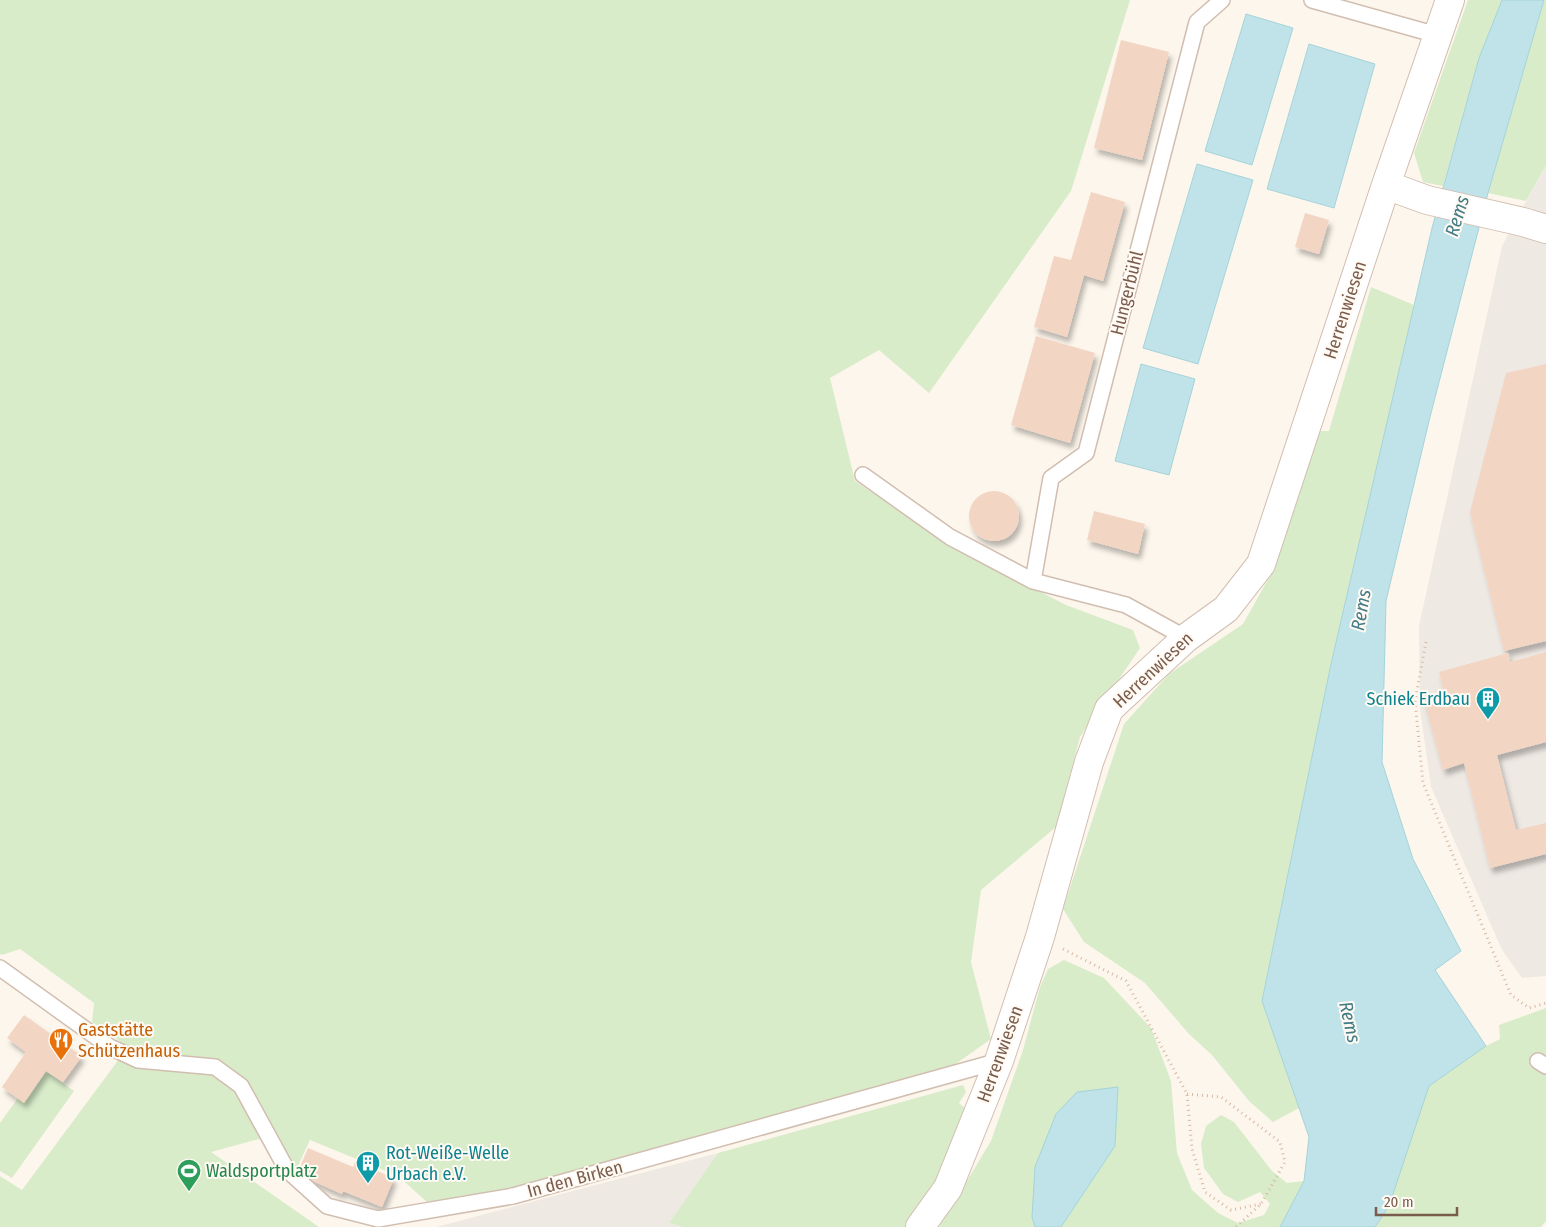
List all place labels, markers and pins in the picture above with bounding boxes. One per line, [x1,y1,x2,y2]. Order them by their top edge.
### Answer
building icon: Schiek Erdbau [1475,686,1501,720]
place label: Schiek Erdbau [1367,688,1470,710]
place label: Gaststätte Schützenhaus [78,1019,180,1062]
restaurant icon: Gaststätte Schützenhaus [48,1027,74,1061]
place label: Rot-Weiße-Welle Urbach e.V. [386,1142,509,1185]
building icon: Rot-Weiße-Welle Urbach e.V. [355,1150,381,1184]
sports icon: Waldsportplatz [176,1158,202,1192]
place label: Waldsportplatz [206,1160,317,1182]

